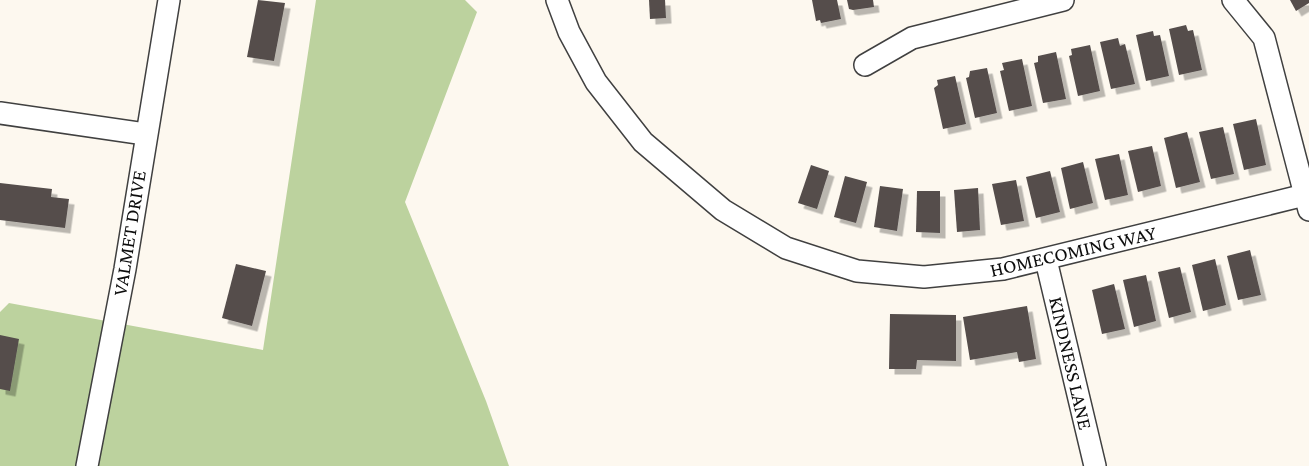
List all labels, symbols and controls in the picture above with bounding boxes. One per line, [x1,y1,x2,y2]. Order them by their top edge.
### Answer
street label: VALMET DRIVE [108,169,150,297]
street label: HOMECOMING WAY [988,221,1159,281]
street label: KINDNESS LANE [1045,294,1097,432]

